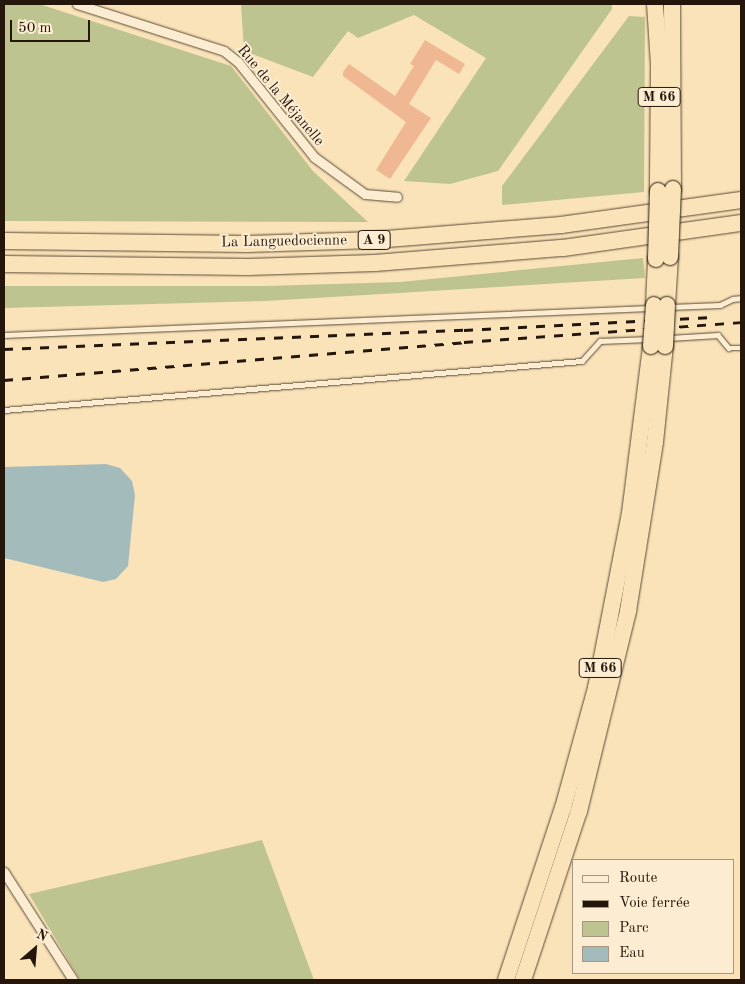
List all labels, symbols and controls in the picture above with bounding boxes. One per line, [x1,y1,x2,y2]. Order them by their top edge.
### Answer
scale bar [12,10,92,42]
text: 50 m [18,21,52,36]
street label: Rue de la Méjanelle [233,42,327,150]
road number: M 66 [636,85,682,108]
road number: A 9 [356,228,392,252]
street label: La Languedocienne [221,232,347,252]
road number: M 66 [578,656,622,680]
legend [572,859,735,974]
text: Route [619,871,657,886]
text: Voie ferrée [619,896,690,911]
text: Parc [619,921,649,936]
north arrow [10,924,60,974]
text: N [34,927,50,944]
text: Eau [619,946,645,961]

